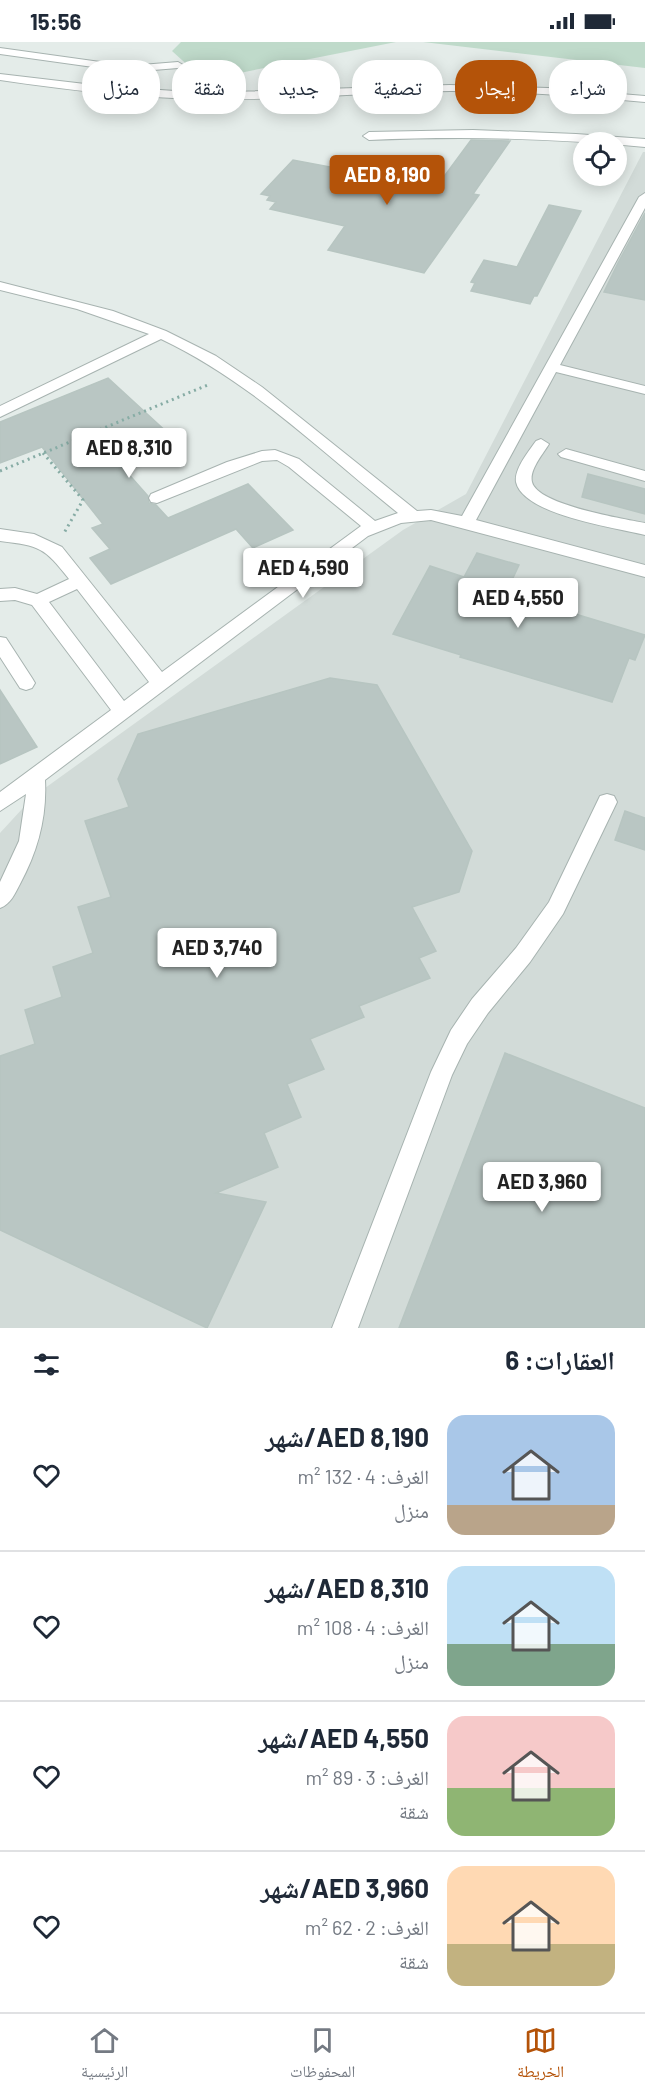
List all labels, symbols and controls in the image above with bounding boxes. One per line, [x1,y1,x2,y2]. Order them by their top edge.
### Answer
text: 15:56 [30,8,81,34]
chip: منزل [82,60,160,114]
chip: شقة [172,60,246,114]
chip: جديد [258,60,340,114]
chip: تصفية [352,60,443,114]
chip: إيجار [455,60,537,114]
chip: شراء [549,60,627,114]
map controls [573,132,627,186]
button: locate [573,132,627,186]
pin: AED 8,190 [318,155,456,206]
text: AED 8,190 [344,162,430,186]
pin: AED 8,310 [60,428,198,479]
text: AED 8,310 [86,435,172,459]
pin: AED 4,590 [234,548,372,599]
text: AED 4,590 [257,555,349,579]
pin: AED 4,550 [449,578,587,629]
text: AED 4,550 [472,585,564,609]
pin: AED 3,740 [148,928,286,979]
text: AED 3,740 [172,935,262,959]
pin: AED 3,960 [473,1162,611,1213]
text: AED 3,960 [497,1169,587,1193]
text: العقارات: 6 [505,1344,615,1375]
icon: filters [30,1348,63,1381]
text: AED 8,190/شهر [265,1421,429,1452]
icon: home [495,1439,567,1511]
icon: heart [30,1459,63,1492]
text: الغرف: 4 · 132 m² [298,1464,429,1488]
text: منزل [394,1498,429,1522]
text: AED 8,310/شهر [265,1572,429,1603]
icon: home [495,1590,567,1662]
icon: heart [30,1610,63,1643]
text: الغرف: 4 · 108 m² [297,1615,429,1639]
text: منزل [394,1649,429,1673]
text: AED 4,550/شهر [259,1722,429,1753]
icon: home [495,1740,567,1812]
icon: heart [30,1760,63,1793]
text: الغرف: 3 · 89 m² [305,1765,429,1789]
text: شقة [399,1799,429,1823]
text: AED 3,960/شهر [260,1872,429,1903]
icon: home [495,1890,567,1962]
icon: heart [30,1910,63,1943]
text: الغرف: 2 · 62 m² [305,1915,429,1939]
text: شقة [399,1949,429,1973]
tab: الرئيسية [81,2024,128,2087]
tab: المحفوظات [290,2024,355,2087]
tab: الخريطة [517,2024,564,2087]

